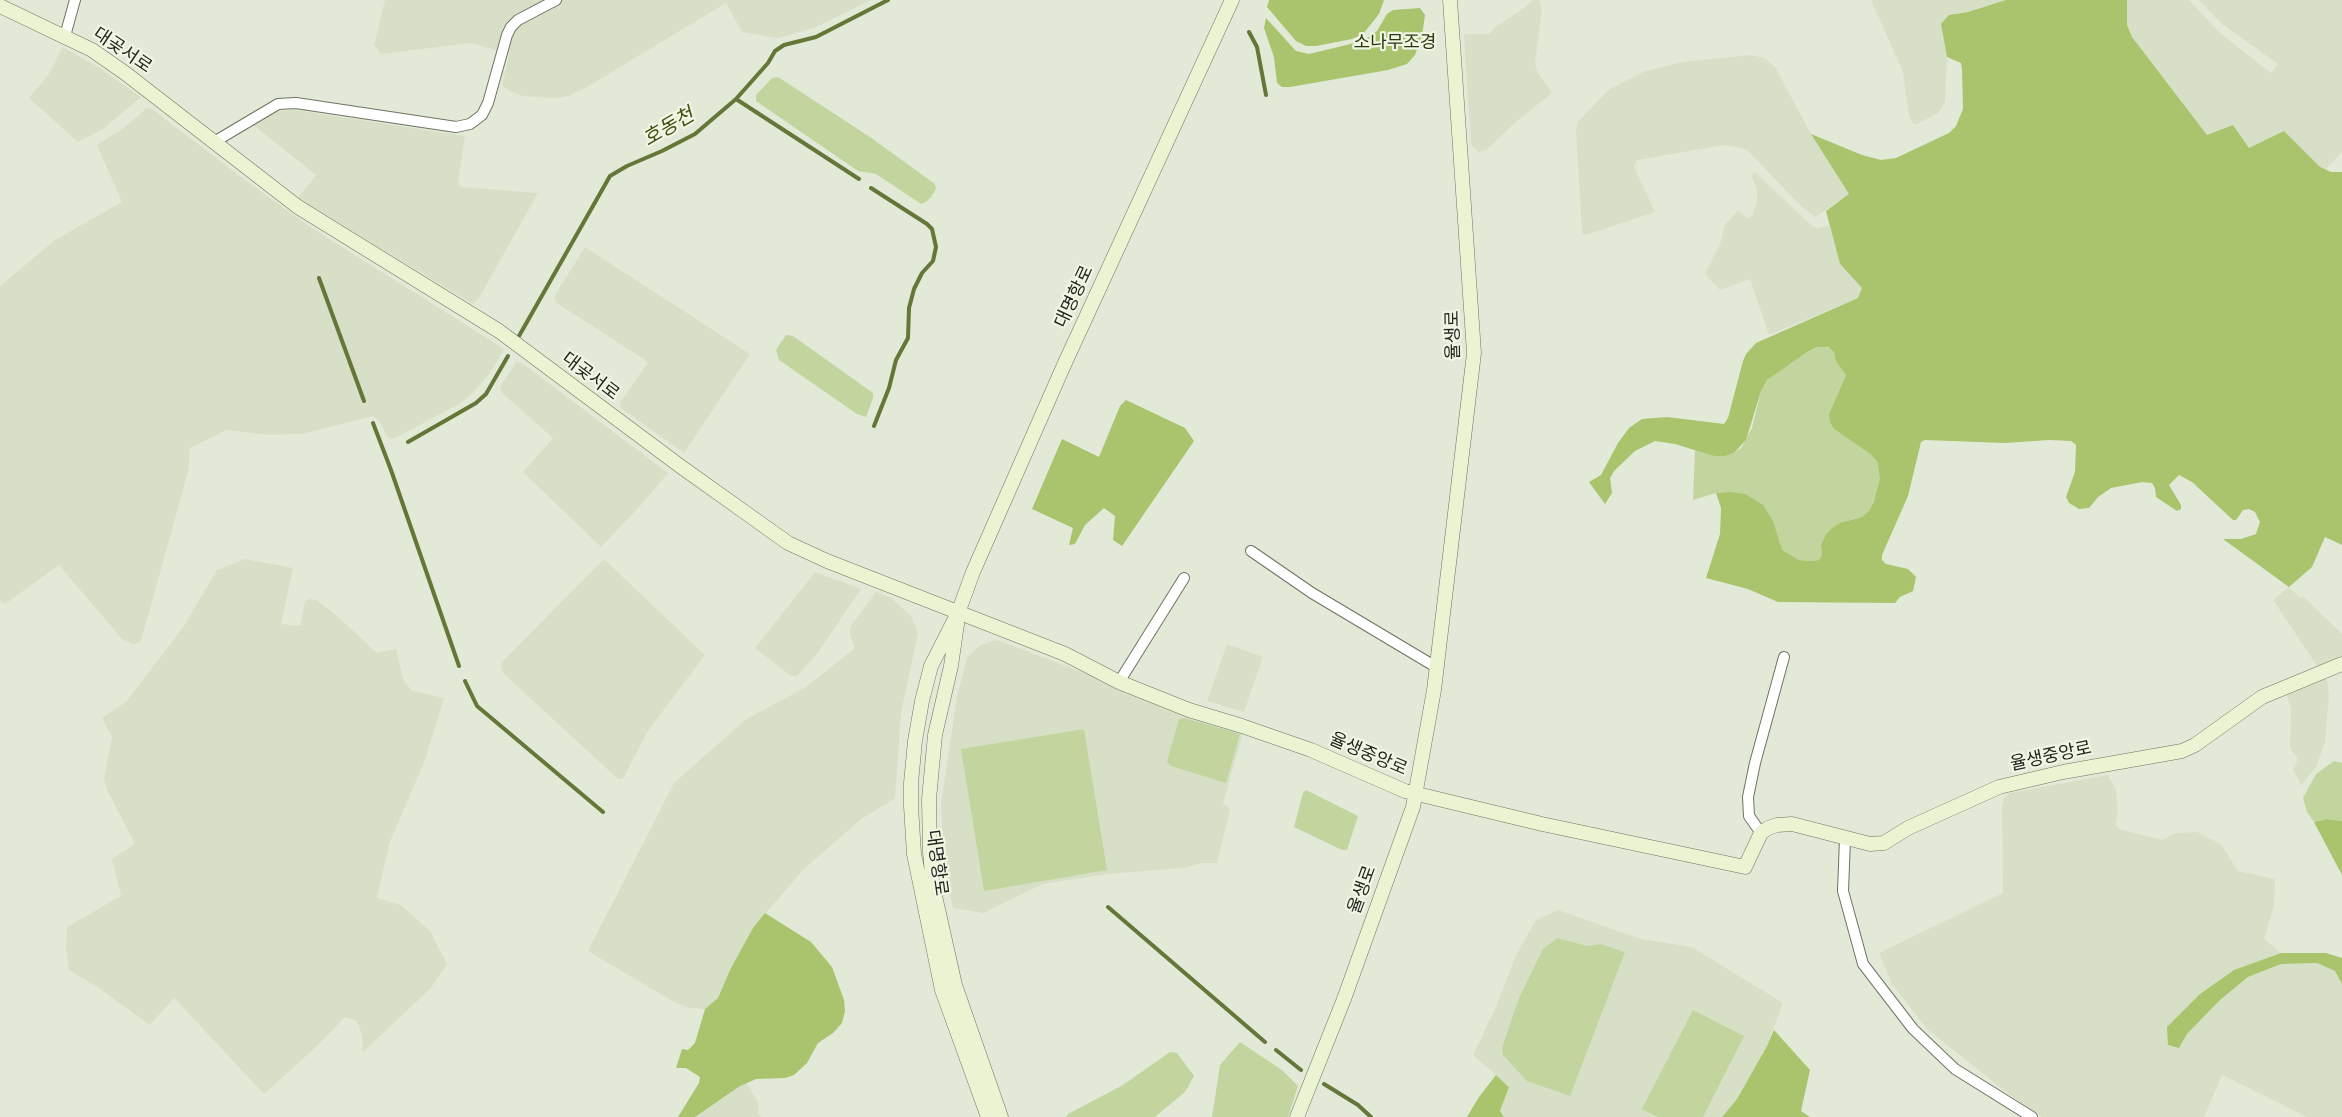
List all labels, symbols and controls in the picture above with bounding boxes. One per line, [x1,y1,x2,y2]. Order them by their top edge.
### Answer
street label: 대곶서로 [89,24,155,78]
park label: 소나무조경 [1354,32,1436,54]
water label: 호동천 [639,104,699,152]
street label: 대명항로 [1051,262,1099,332]
street label: 율생로 [1443,310,1465,360]
street label: 대곶서로 [557,348,623,406]
street label: 율생중앙로 [1326,729,1410,781]
street label: 율생중앙로 [2008,738,2094,776]
street label: 대명항로 [921,829,951,897]
street label: 율생로 [1344,863,1382,917]

